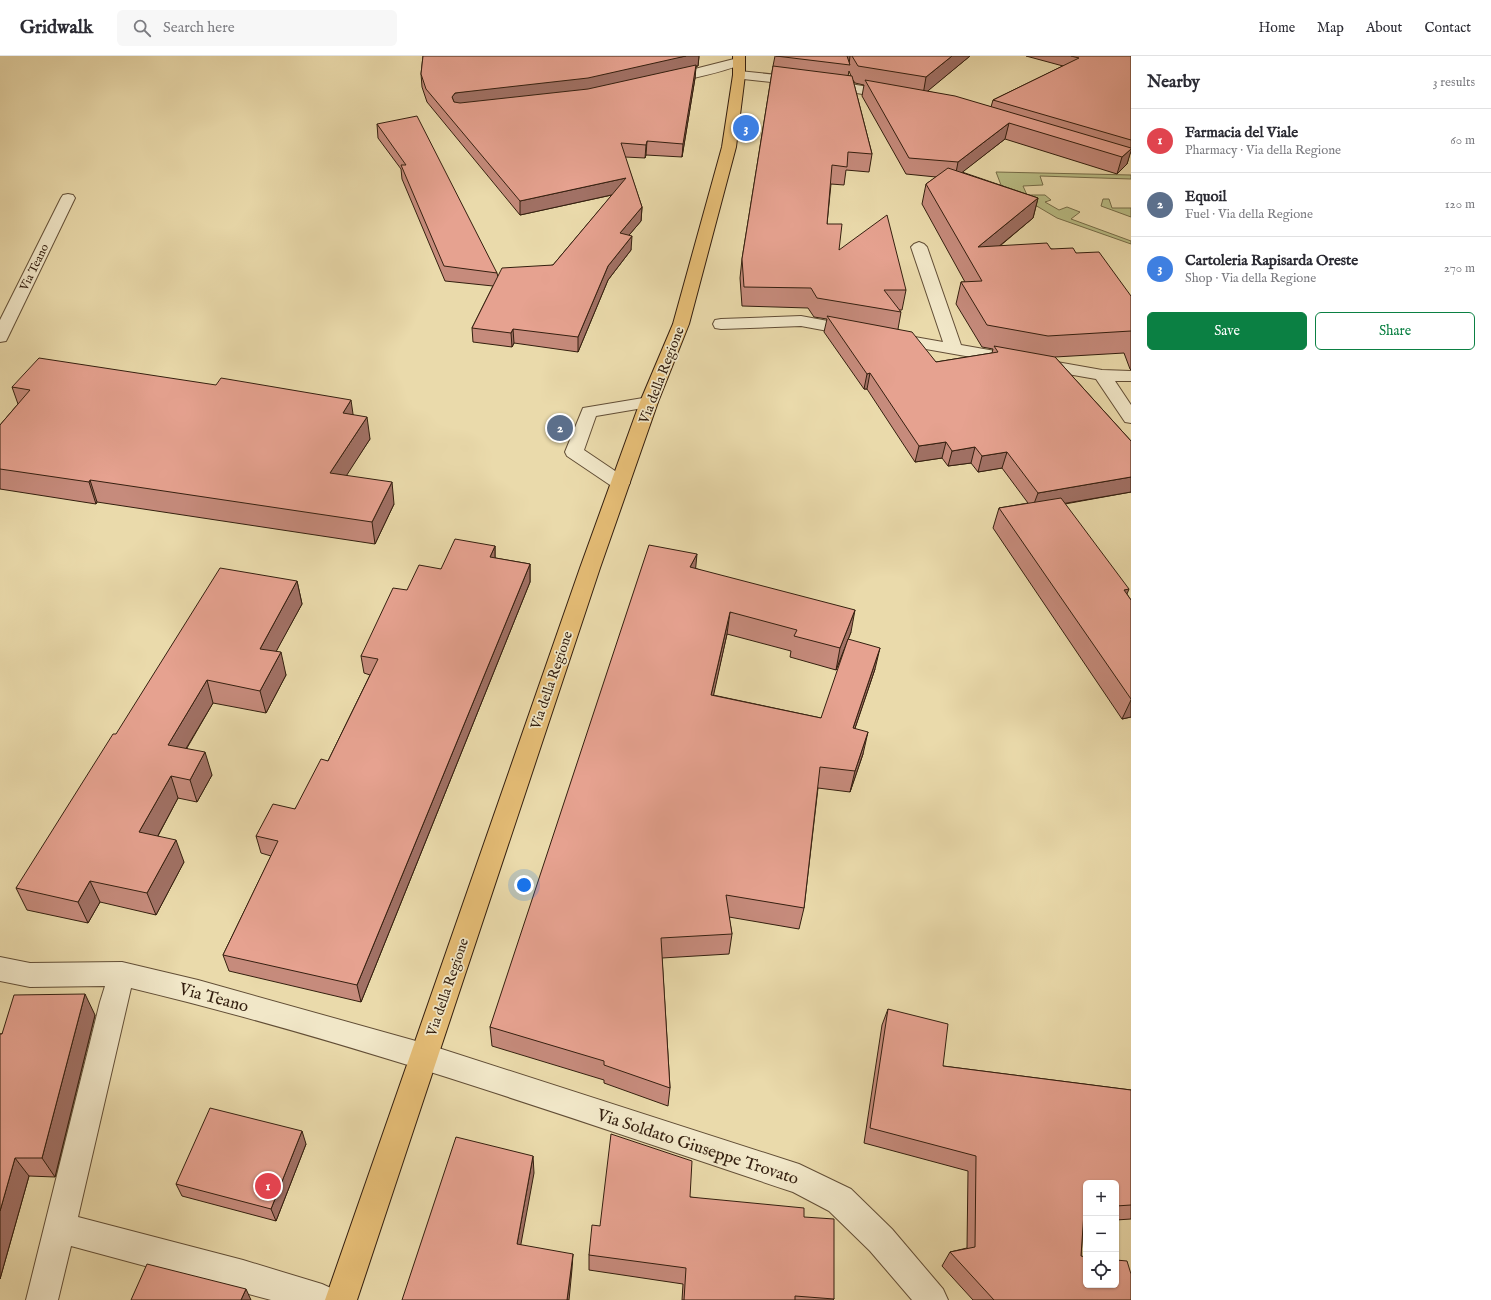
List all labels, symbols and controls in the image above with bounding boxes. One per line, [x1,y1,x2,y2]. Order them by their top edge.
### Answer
search box [117,10,397,46]
text: Gridwalk [20,16,93,40]
icon: search [131,17,153,39]
text: Search here [163,18,235,37]
text: Home [1259,19,1295,37]
text: Map [1317,19,1344,37]
text: About [1366,19,1402,37]
text: Contact [1424,19,1471,37]
text: Nearby [1147,72,1200,93]
text: 3 results [1433,74,1475,91]
pin: 3 [733,113,759,143]
text: Farmacia del Viale [1185,123,1298,142]
text: 1 [1158,132,1162,149]
text: 60 m [1450,132,1475,149]
text: Pharmacy · Via della Regione [1185,142,1341,159]
text: Equoil [1185,187,1227,206]
text: 2 [1157,196,1163,213]
text: 120 m [1445,196,1475,213]
text: Fuel · Via della Regione [1185,206,1313,223]
street label: Via Teano [16,241,52,294]
text: Cartoleria Rapisarda Oreste [1185,251,1358,270]
text: 3 [1158,260,1162,277]
text: 270 m [1444,260,1475,277]
text: Shop · Via della Regione [1185,270,1316,287]
button: Save [1147,312,1307,350]
button: Share [1315,312,1475,350]
street label: Via della Regione [635,324,689,427]
pin: 2 [547,413,573,443]
street label: Via della Regione [526,628,577,733]
your location [514,875,534,895]
street label: Via della Regione [422,935,473,1040]
street label: Via Teano [176,979,251,1018]
street label: Via Soldato Giuseppe Trovato [593,1105,801,1190]
pin: 1 [255,1171,281,1201]
map controls [1083,1180,1119,1288]
button: + [1083,1180,1119,1216]
button: − [1083,1216,1119,1252]
button: locate [1083,1252,1119,1288]

